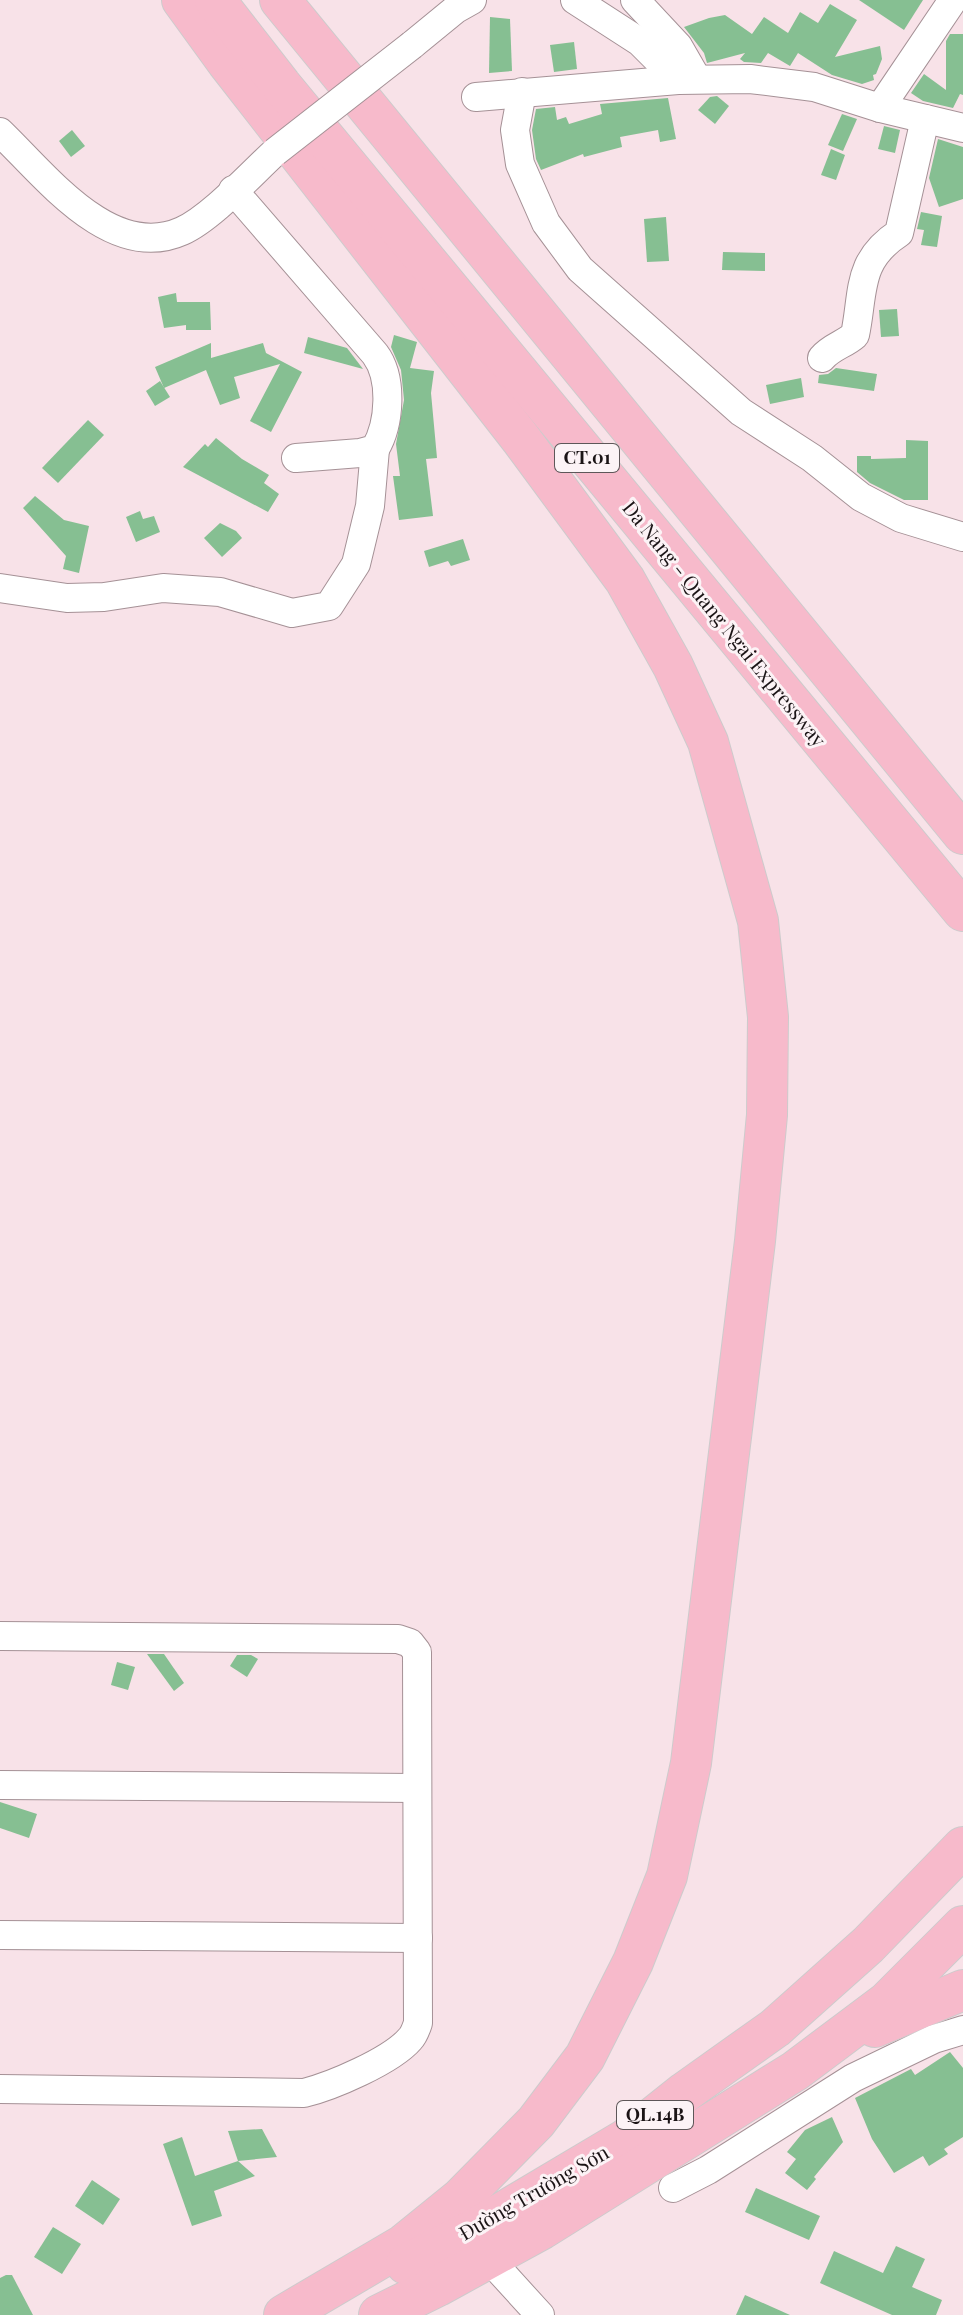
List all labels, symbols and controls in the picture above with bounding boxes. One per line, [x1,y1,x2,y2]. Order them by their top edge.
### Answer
road number: CT.01 [555,444,619,472]
street label: Da Nang - Quang Ngai Expressway [617,494,833,752]
road number: QL.14B [617,2101,693,2129]
street label: Đường Trường Sơn [453,2138,613,2246]

